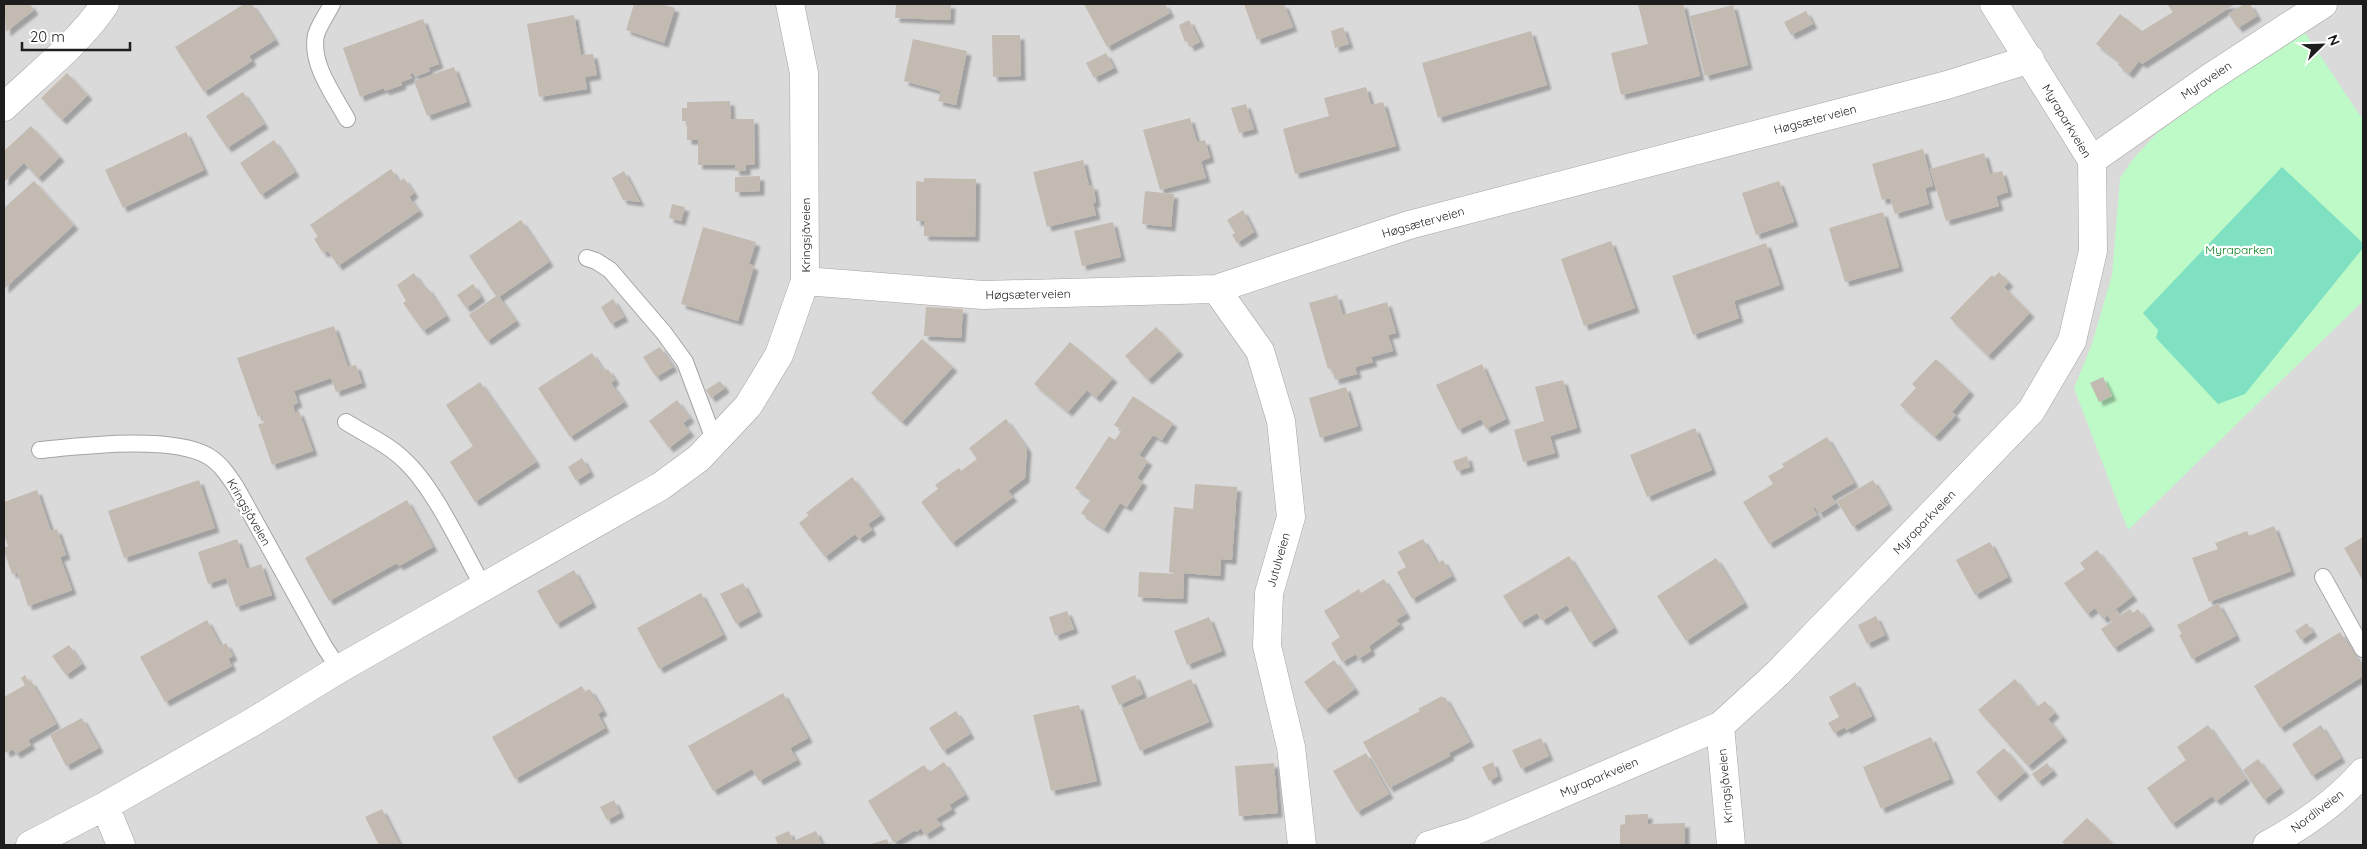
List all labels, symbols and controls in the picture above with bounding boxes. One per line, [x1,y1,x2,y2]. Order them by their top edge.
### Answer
scale bar [22,20,130,52]
north arrow [2297,20,2347,70]
text: 20 m [30,27,65,46]
text: N [2324,32,2344,48]
street label: Myraveien [2178,58,2234,102]
street label: Myraparkveien [2039,81,2095,161]
street label: Høgsæterveien [1772,101,1858,137]
street label: Kringsjåveien [798,198,813,272]
street label: Høgsæterveien [1380,203,1466,241]
park label: Myraparken [2205,242,2273,257]
street label: Høgsæterveien [985,286,1071,302]
street label: Kringsjåveien [224,476,274,548]
street label: Myraparkveien [1890,487,1958,557]
street label: Jutulveien [1263,531,1293,589]
street label: Kringsjåveien [1714,748,1736,824]
street label: Myraparkveien [1558,754,1640,800]
street label: Nordliveien [2288,786,2346,836]

